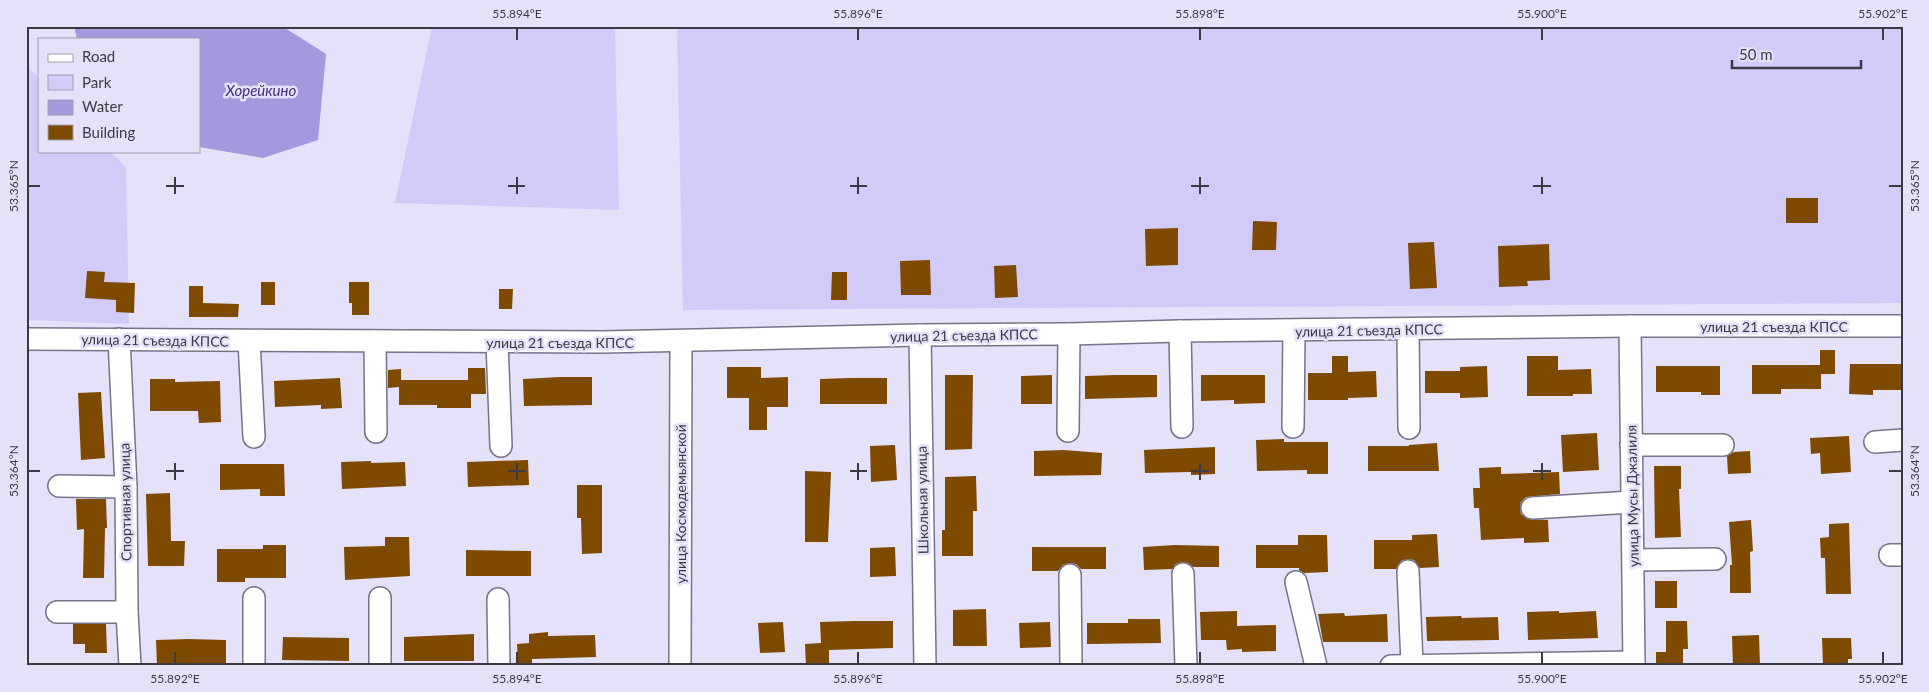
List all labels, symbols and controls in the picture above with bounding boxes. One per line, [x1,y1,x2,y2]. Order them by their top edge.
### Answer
text: 55.894°E [492,6,542,21]
text: 55.896°E [833,6,883,21]
text: 55.898°E [1175,6,1225,21]
text: 55.900°E [1517,6,1567,21]
text: 55.902°E [1858,6,1908,21]
legend [38,38,200,152]
scale bar [1732,38,1860,70]
text: 50 m [1739,45,1773,63]
text: Road [82,47,115,65]
text: Park [82,73,112,91]
water label: Хорейкино [225,81,296,99]
text: Water [82,97,123,115]
text: Building [82,123,135,141]
text: 53.365°N [6,160,21,212]
text: 53.365°N [1907,160,1922,212]
street label: улица 21 съезда КПСС [1700,318,1848,335]
street label: улица 21 съезда КПСС [1295,320,1444,340]
street label: улица 21 съезда КПСС [890,325,1039,345]
street label: улица 21 съезда КПСС [81,330,230,350]
street label: улица 21 съезда КПСС [486,334,634,351]
street label: улица Космодемьянской [672,424,689,584]
street label: улица Мусы Джалиля [1622,425,1642,567]
street label: Спортивная улица [115,443,135,561]
text: 53.364°N [6,445,21,497]
text: 53.364°N [1907,445,1922,497]
street label: Школьная улица [913,446,931,554]
text: 55.892°E [150,671,200,686]
text: 55.894°E [492,671,542,686]
text: 55.896°E [833,671,883,686]
text: 55.898°E [1175,671,1225,686]
text: 55.900°E [1517,671,1567,686]
text: 55.902°E [1858,671,1908,686]

